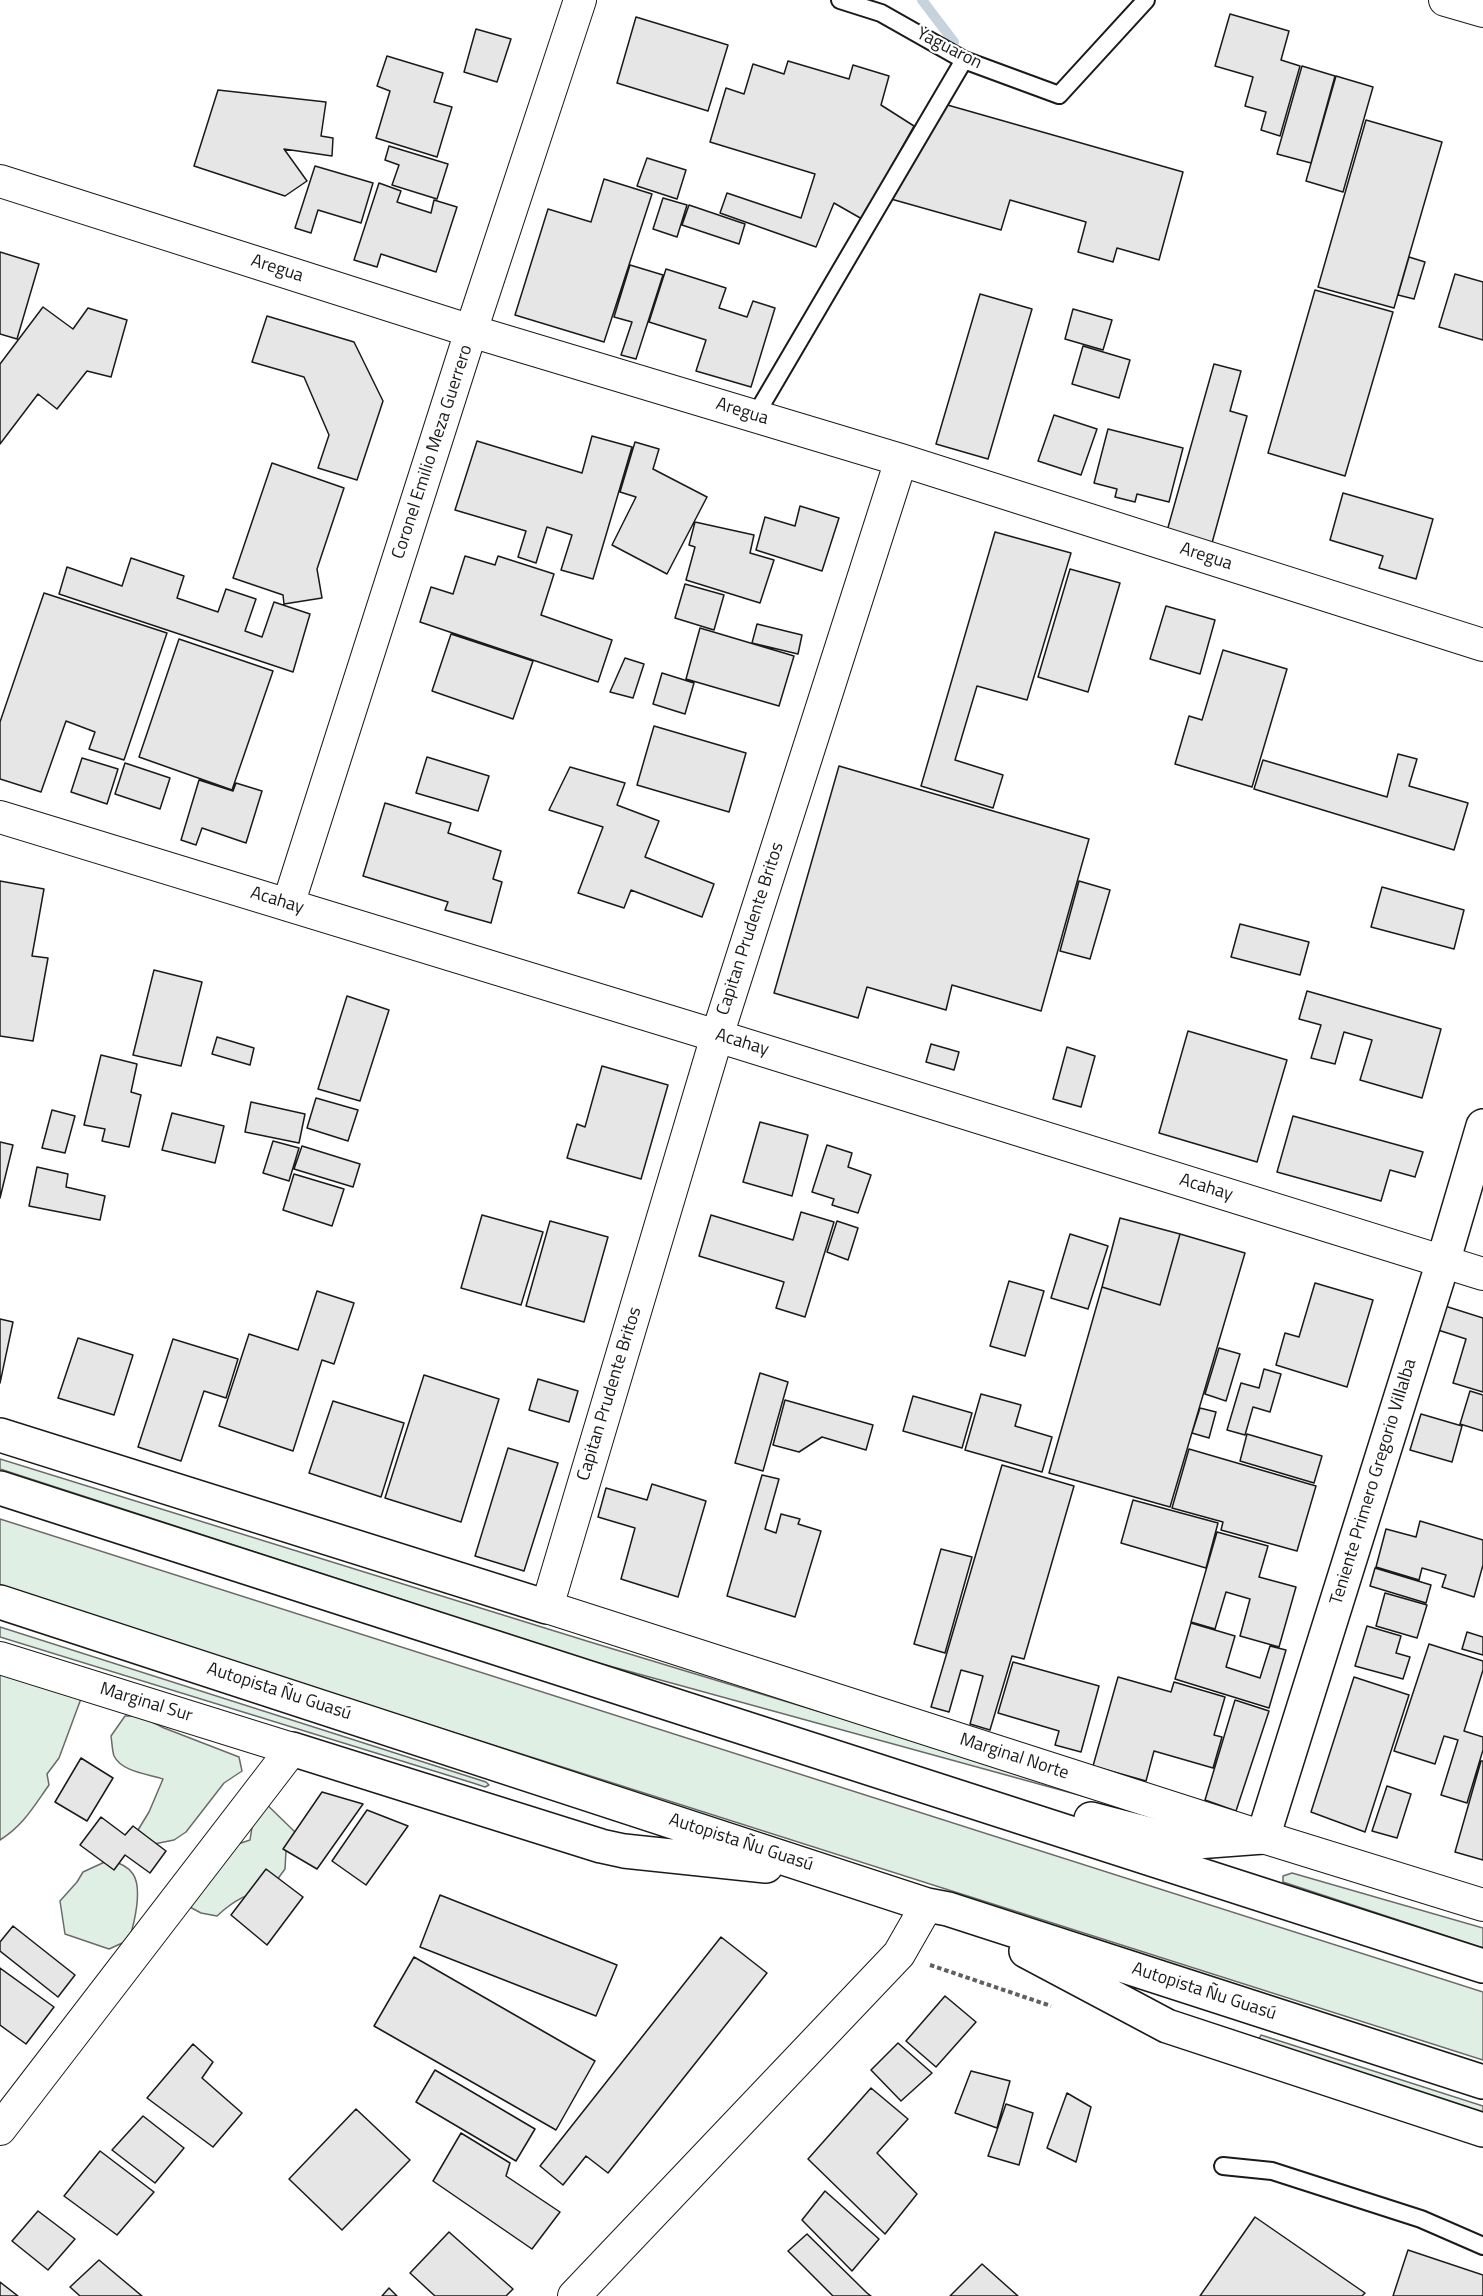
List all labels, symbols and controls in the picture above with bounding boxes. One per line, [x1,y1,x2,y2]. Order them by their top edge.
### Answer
street label: Yaguaron [913,23,985,75]
street label: Aregua [248,250,306,288]
street label: Coronel Emilio Meza Guerrero [388,342,478,562]
street label: Aregua [713,394,771,430]
street label: Aregua [1177,538,1235,576]
street label: Capitan Prudente Britos [713,840,789,1018]
street label: Acahay [248,883,306,919]
street label: Acahay [713,1025,771,1061]
street label: Acahay [1177,1170,1235,1206]
street label: Capitan Prudente Britos [573,1304,647,1484]
street label: Teniente Primero Gregorio Villalba [1326,1356,1422,1608]
street label: Autopista Ñu Guasú [204,1658,354,1726]
street label: Marginal Sur [97,1679,195,1727]
street label: Marginal Norte [957,1729,1071,1785]
street label: Autopista Ñu Guasú [666,1809,816,1877]
street label: Autopista Ñu Guasú [1129,1958,1279,2026]

